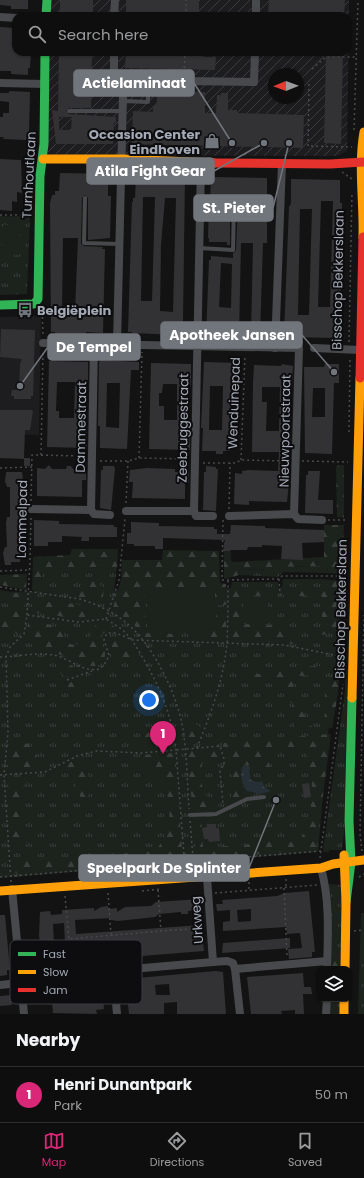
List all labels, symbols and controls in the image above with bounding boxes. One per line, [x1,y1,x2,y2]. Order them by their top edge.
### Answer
search box [12,12,352,56]
icon: search [26,23,48,45]
text: Search here [58,24,148,45]
north arrow [268,68,304,104]
callout: Actielaminaat [74,70,194,96]
text: Actielaminaat [82,73,186,93]
place label: Occasion Center Eindhoven [89,125,200,159]
street label: Turnhoutlaan [17,131,41,219]
shop icon: Occasion Center Eindhoven [203,132,221,150]
callout: Atila Fight Gear [87,158,214,184]
text: Atila Fight Gear [95,161,205,181]
callout: St. Pieter [194,195,273,221]
text: St. Pieter [203,198,266,218]
street label: Bisschop Bekkerslaan [327,210,349,350]
bus stop icon: Belgiëplein [16,301,34,319]
place label: Belgiëplein [37,301,112,320]
callout: Apotheek Jansen [161,322,302,348]
text: Apotheek Jansen [169,325,295,345]
callout: De Tempel [48,334,140,360]
text: De Tempel [56,337,132,357]
street label: Wenduinepad [223,357,245,449]
street label: Zeebruggestraat [173,373,193,483]
street label: Nieuwpoortstraat [275,374,295,488]
street label: Dammestraat [71,381,91,473]
street label: Lommelpad [12,480,32,558]
street label: Bisschop Bekkerslaan [330,539,352,679]
your location [139,690,159,710]
pin: 1 [150,721,176,754]
callout: Speelpark De Splinter [79,855,249,881]
text: Speelpark De Splinter [87,858,241,878]
street label: Urkweg [186,895,208,945]
legend [10,940,142,1004]
text: Fast [43,946,66,962]
text: Slow [43,964,68,980]
map controls [316,966,352,1002]
button: layers [316,966,352,1002]
text: Jam [43,982,68,998]
text: Nearby [16,1028,80,1052]
text: Henri Dunantpark [54,1074,192,1095]
text: 1 [27,1085,31,1104]
text: 50 m [315,1085,348,1104]
text: Park [54,1096,82,1115]
tab: Map [42,1130,66,1171]
tab: Directions [150,1130,204,1171]
tab: Saved [288,1130,322,1171]

